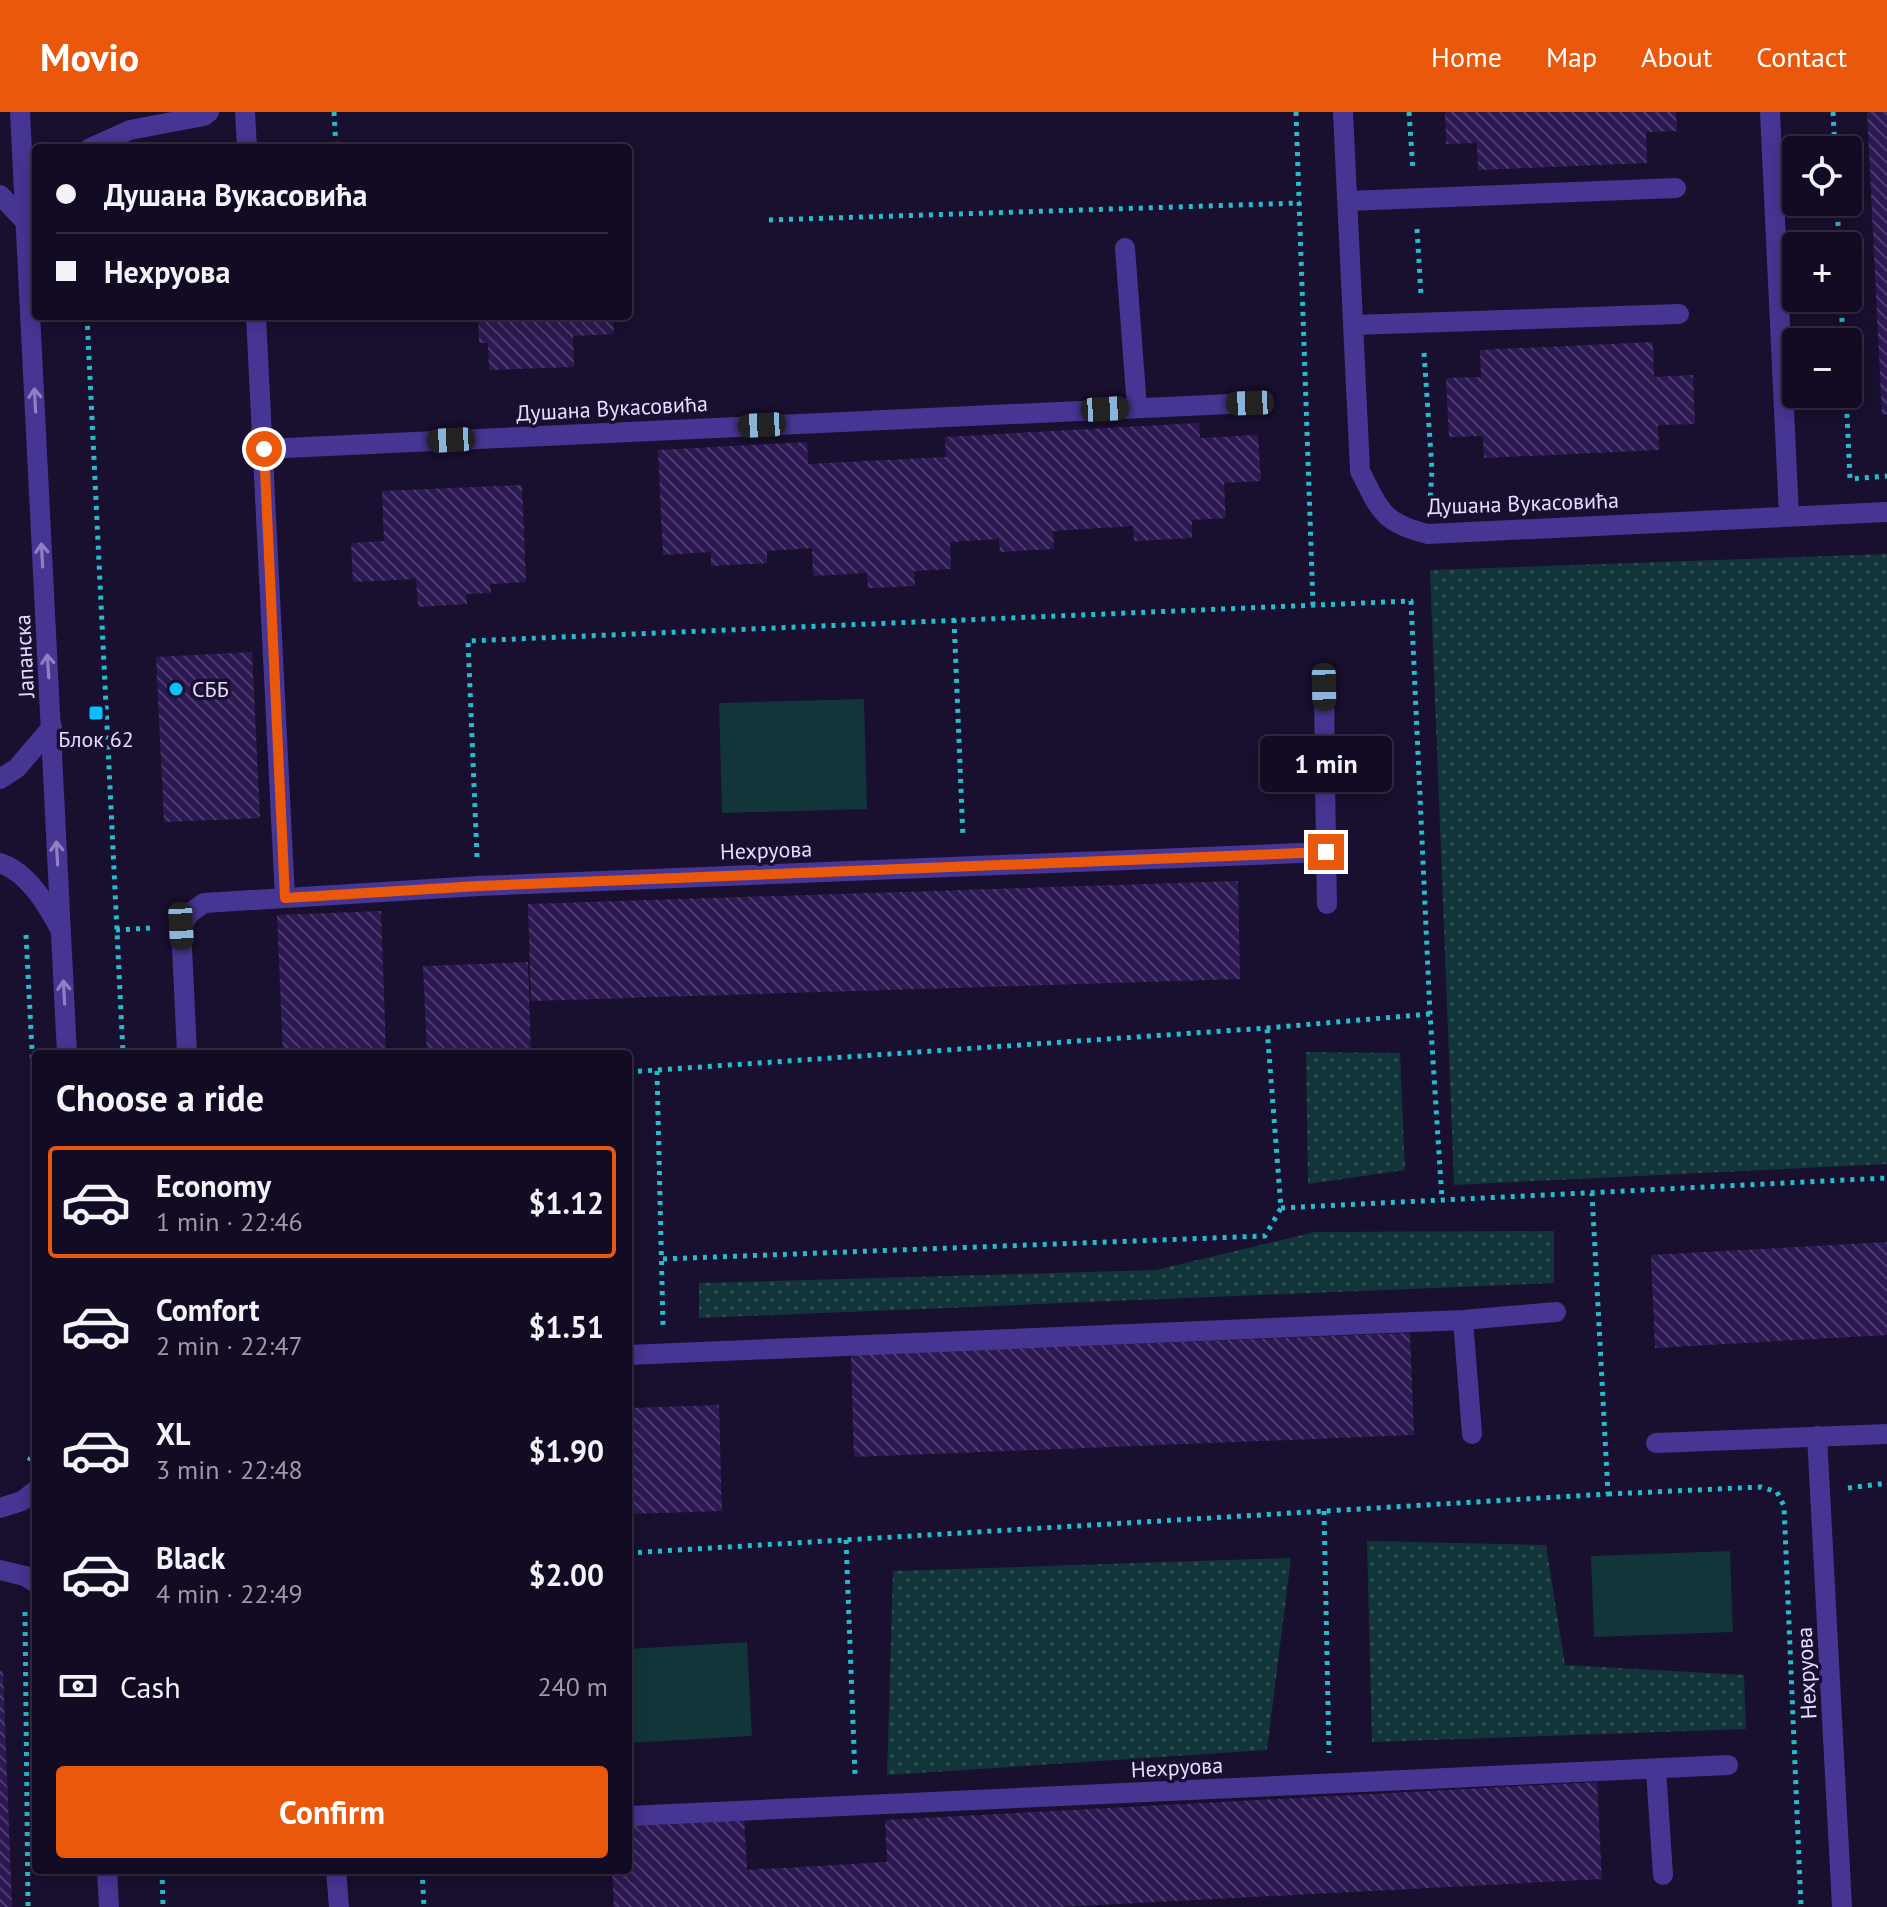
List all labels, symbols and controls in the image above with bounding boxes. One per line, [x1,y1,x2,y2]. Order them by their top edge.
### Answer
text: Movio [40,32,139,81]
text: Home [1431,38,1502,75]
text: Map [1546,38,1597,75]
text: About [1641,38,1712,75]
text: Contact [1756,38,1847,75]
map controls [1782,136,1862,408]
button: locate [1782,136,1862,216]
text: Душана Вукасовића [104,175,367,214]
button: + [1782,232,1862,312]
text: Нехруова [104,252,230,291]
button: − [1782,328,1862,408]
one-way arrow [27,387,42,414]
street label: Душана Вукасовића [515,389,709,427]
car [1226,390,1274,416]
car [1080,396,1130,422]
car [737,412,787,438]
car [426,427,476,453]
route start [246,431,282,467]
street label: Душана Вукасовића [1427,486,1619,520]
one-way arrow [35,542,50,569]
street label: Јапанска [8,614,40,699]
one-way arrow [40,653,55,680]
car [1312,663,1336,711]
place label: СББ [192,675,229,703]
marker: СББ [167,680,185,698]
marker: Блок 62 [87,704,105,722]
place label: Блок 62 [58,725,134,753]
callout: 1 min [1260,736,1392,792]
text: 1 min [1294,747,1358,780]
street label: Нехруова [719,834,813,866]
route end [1308,834,1344,870]
one-way arrow [50,840,65,867]
car [168,901,194,951]
one-way arrow [56,979,71,1006]
text: Choose a ride [56,1074,264,1121]
icon: car [60,1166,132,1238]
text: Economy [156,1166,271,1205]
text: $1.12 [529,1183,604,1222]
text: 1 min · 22:46 [156,1205,303,1238]
icon: car [60,1290,132,1362]
text: Comfort [156,1290,259,1329]
text: $1.51 [529,1307,604,1346]
text: 2 min · 22:47 [156,1329,303,1362]
icon: car [60,1414,132,1486]
text: XL [156,1414,190,1453]
text: $1.90 [529,1431,604,1470]
text: 3 min · 22:48 [156,1453,303,1486]
icon: car [60,1538,132,1610]
text: Black [156,1538,225,1577]
text: $2.00 [529,1555,604,1594]
text: 4 min · 22:49 [156,1577,303,1610]
street label: Нехруова [1790,1626,1822,1720]
icon: cash [56,1664,100,1708]
text: Cash [120,1667,181,1706]
text: 240 m [537,1670,608,1703]
street label: Нехруова [1130,1751,1224,1783]
button: Confirm [56,1766,608,1858]

